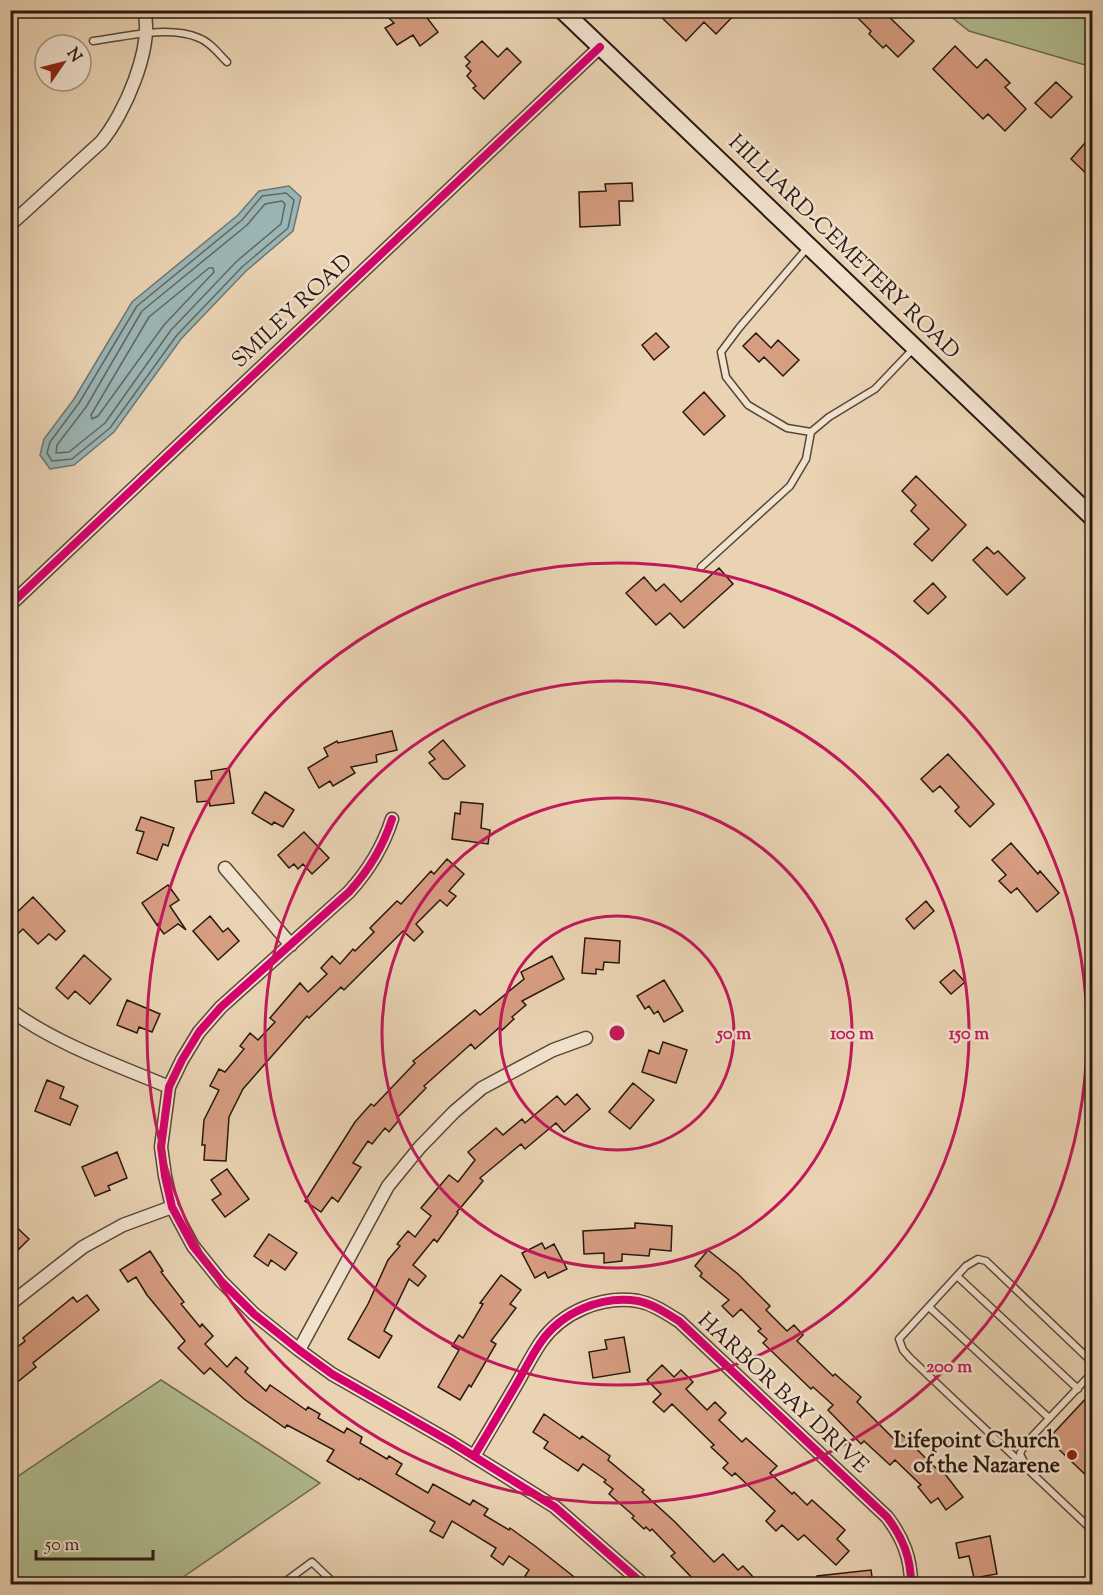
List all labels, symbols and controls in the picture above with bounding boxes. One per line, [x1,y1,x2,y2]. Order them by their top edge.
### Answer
north arrow [33,33,93,93]
text: N [60,44,86,68]
street label: HILLIARD-CEMETERY ROAD [720,128,966,368]
street label: SMILEY ROAD [225,247,361,377]
text: 50 m [715,1022,751,1048]
text: 100 m [830,1022,874,1048]
text: 150 m [949,1022,989,1048]
centre of rings [607,1023,627,1043]
street label: HARBOR BAY DRIVE [689,1306,875,1482]
text: 200 m [926,1355,972,1381]
place label: Lifepoint Church of the Nazarene [894,1426,1060,1483]
marker: Lifepoint Church of the Nazarene [1065,1448,1079,1462]
scale bar [36,1523,153,1561]
text: 50 m [44,1533,80,1559]

